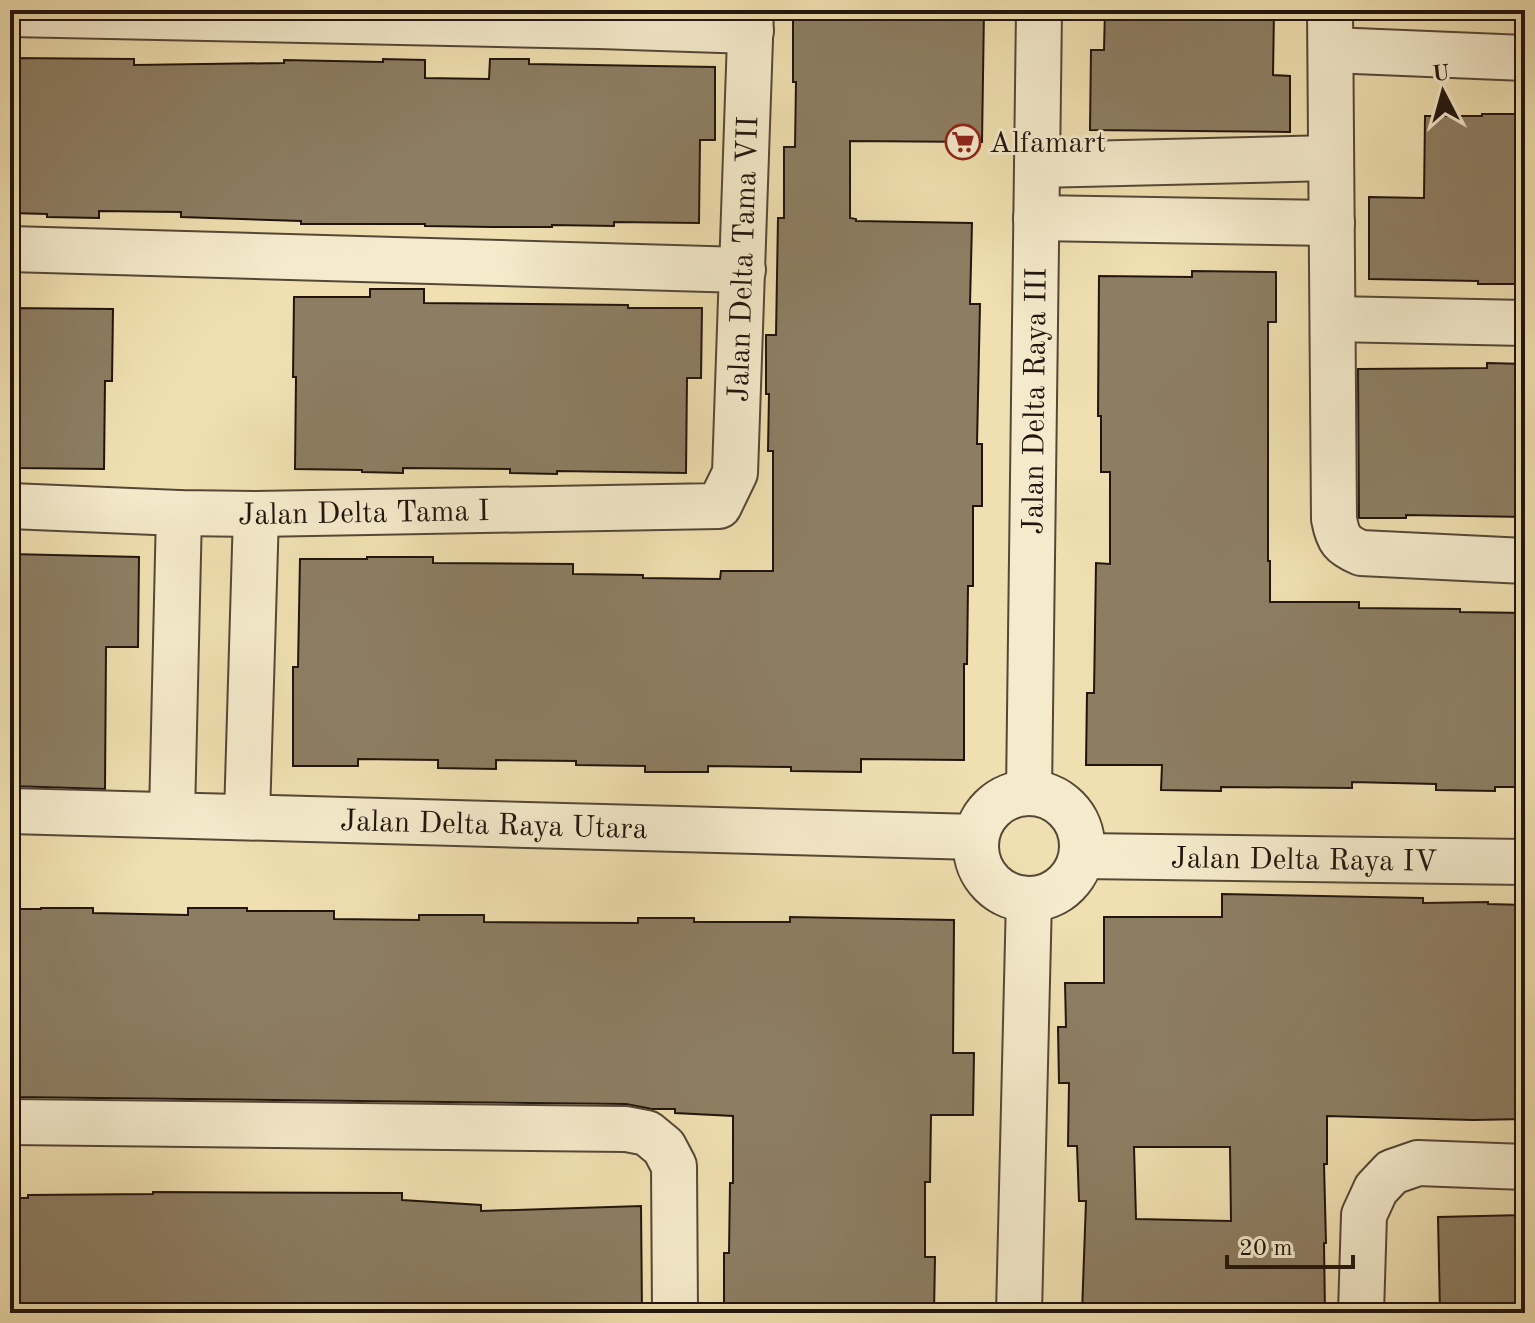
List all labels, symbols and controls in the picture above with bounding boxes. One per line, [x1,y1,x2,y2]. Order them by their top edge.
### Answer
north arrow [1403,52,1483,132]
text: U [1431,62,1451,86]
street label: Jalan Delta Tama VII [724,116,764,403]
supermarket icon: Alfamart [944,123,982,161]
place label: Alfamart [989,129,1106,159]
street label: Jalan Delta Raya III [1019,267,1053,535]
street label: Jalan Delta Tama I [238,497,490,531]
street label: Jalan Delta Raya Utara [340,807,648,845]
street label: Jalan Delta Raya IV [1170,844,1437,878]
scale bar [1227,1219,1353,1269]
text: 20 m [1239,1237,1293,1261]

